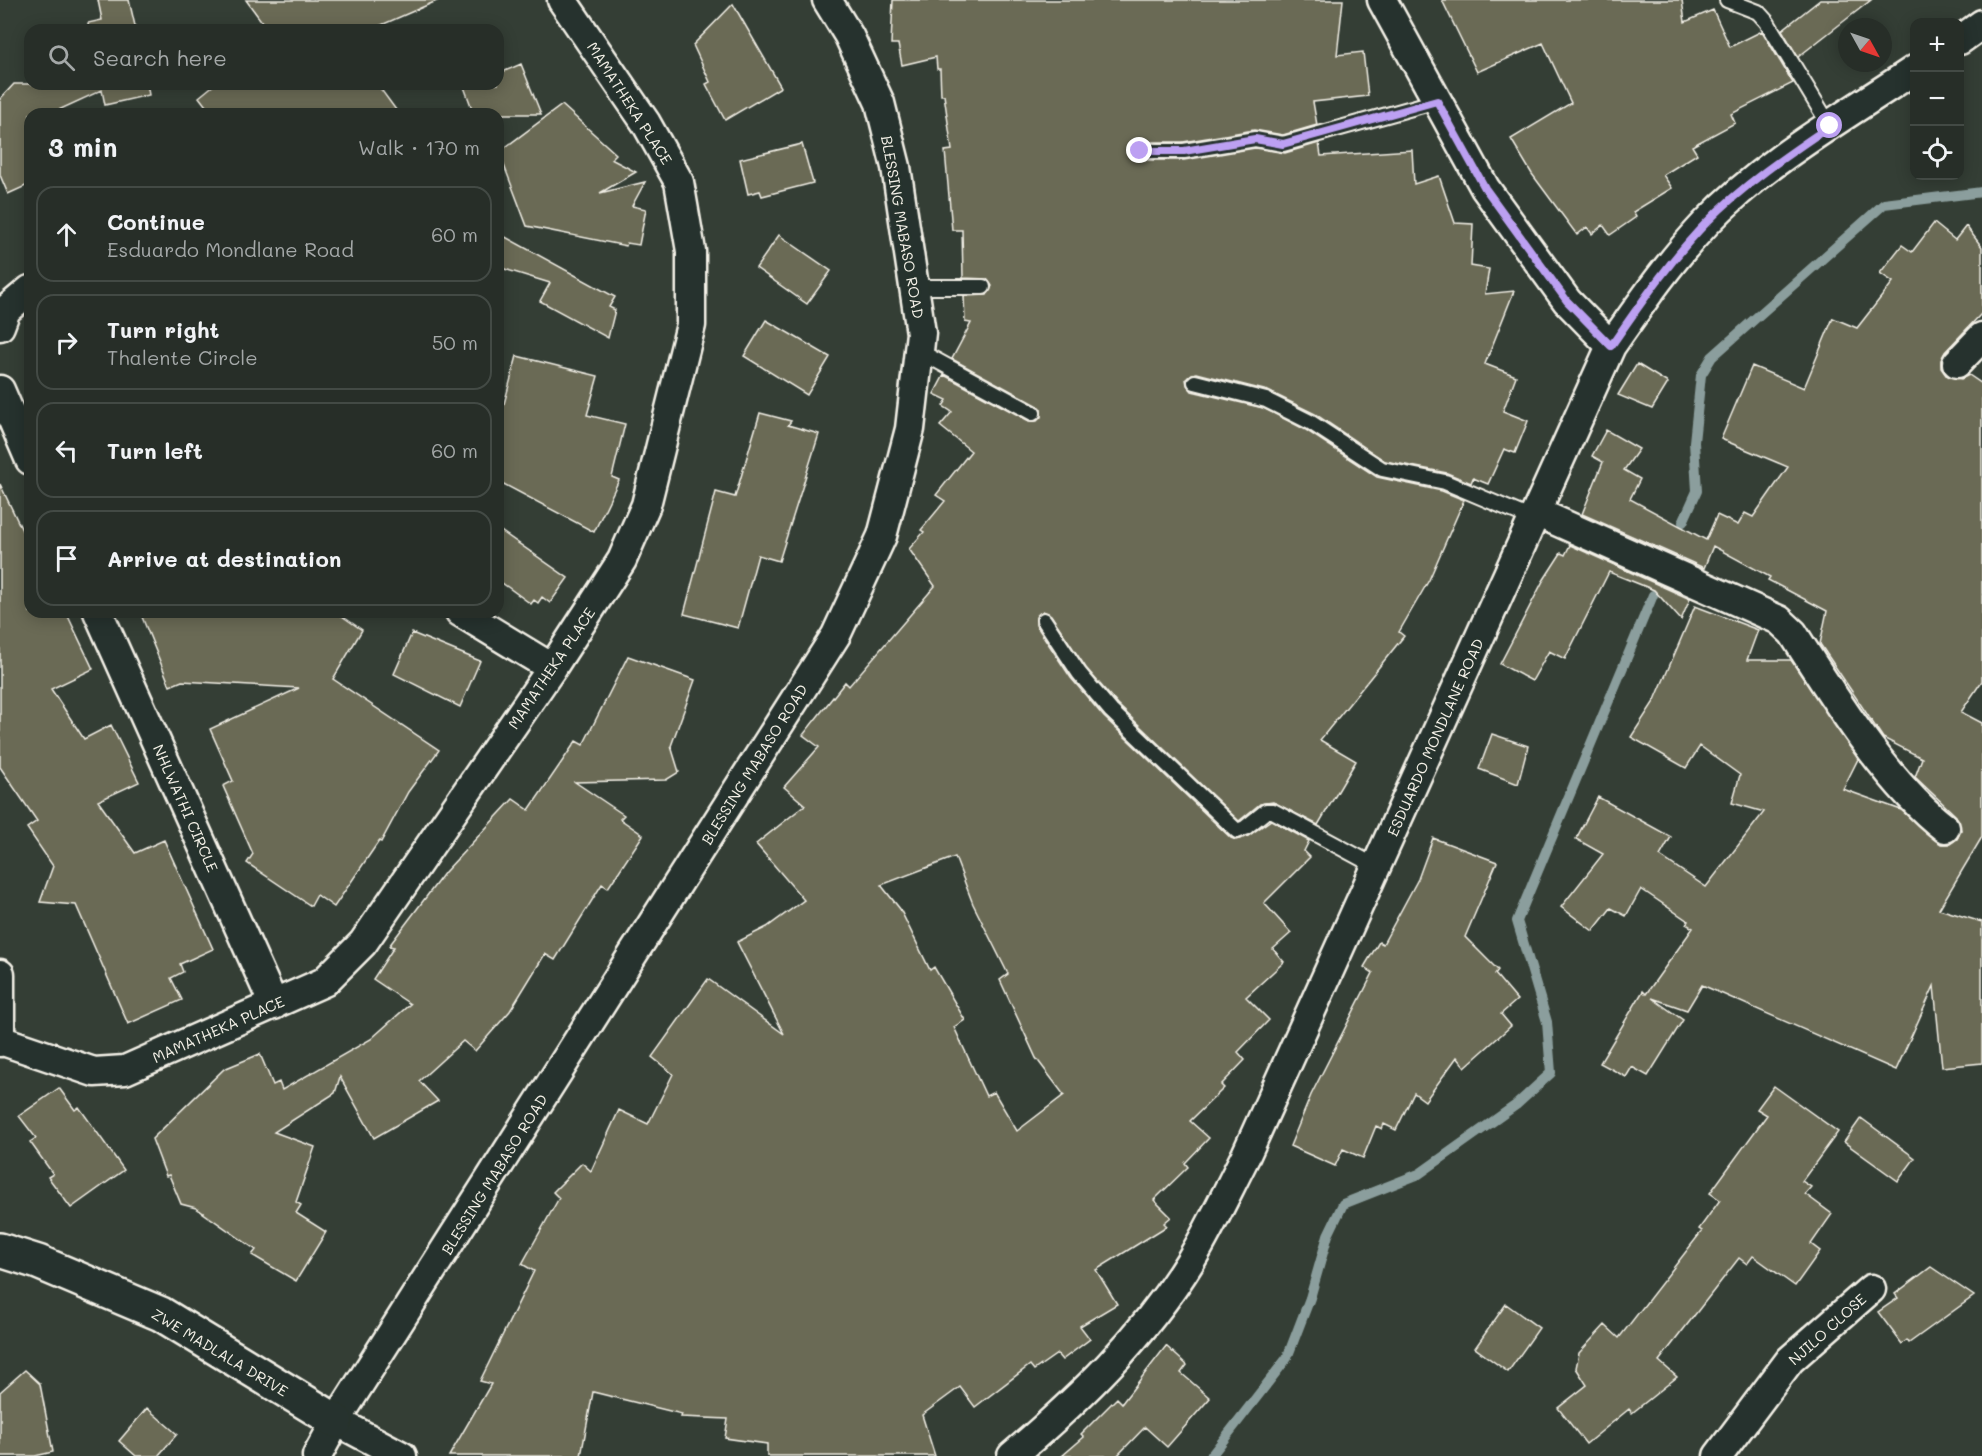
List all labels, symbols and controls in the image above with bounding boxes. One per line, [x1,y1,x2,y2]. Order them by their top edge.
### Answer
north arrow [1838,18,1892,72]
map controls [1910,18,1964,180]
button: + [1910,18,1964,72]
search box [24,24,504,90]
street label: MAMATHEKA PLACE [583,38,677,169]
icon: search [45,41,78,74]
text: Search here [93,43,227,72]
button: − [1910,72,1964,126]
route start [1816,112,1842,138]
button: locate [1910,126,1964,180]
text: 3 min [48,130,117,164]
text: Walk · 170 m [358,134,480,160]
street label: BLESSING MABASO ROAD [877,134,929,320]
route end [1126,137,1152,163]
text: Continue [107,207,205,236]
icon: ahead [50,218,83,251]
text: 60 m [431,221,478,247]
text: Esduardo Mondlane Road [107,236,354,262]
text: Turn right [107,315,219,344]
icon: right [50,326,83,359]
text: 50 m [432,329,478,355]
text: Thalente Circle [107,344,258,370]
icon: left [50,434,83,467]
text: Turn left [107,436,203,465]
text: 60 m [431,437,478,463]
icon: arrive [50,542,83,575]
text: Arrive at destination [107,544,342,573]
street label: MAMATHEKA PLACE [503,603,599,733]
street label: ESDUARDO MONDLANE ROAD [1382,635,1488,839]
street label: BLESSING MABASO ROAD [696,680,812,848]
street label: NHLWATHI CIRCLE [149,741,223,875]
street label: MAMATHEKA PLACE [149,991,287,1067]
street label: BLESSING MABASO ROAD [436,1090,552,1258]
street label: NJILO CLOSE [1784,1289,1870,1369]
street label: ZWE MADLALA DRIVE [148,1303,292,1401]

